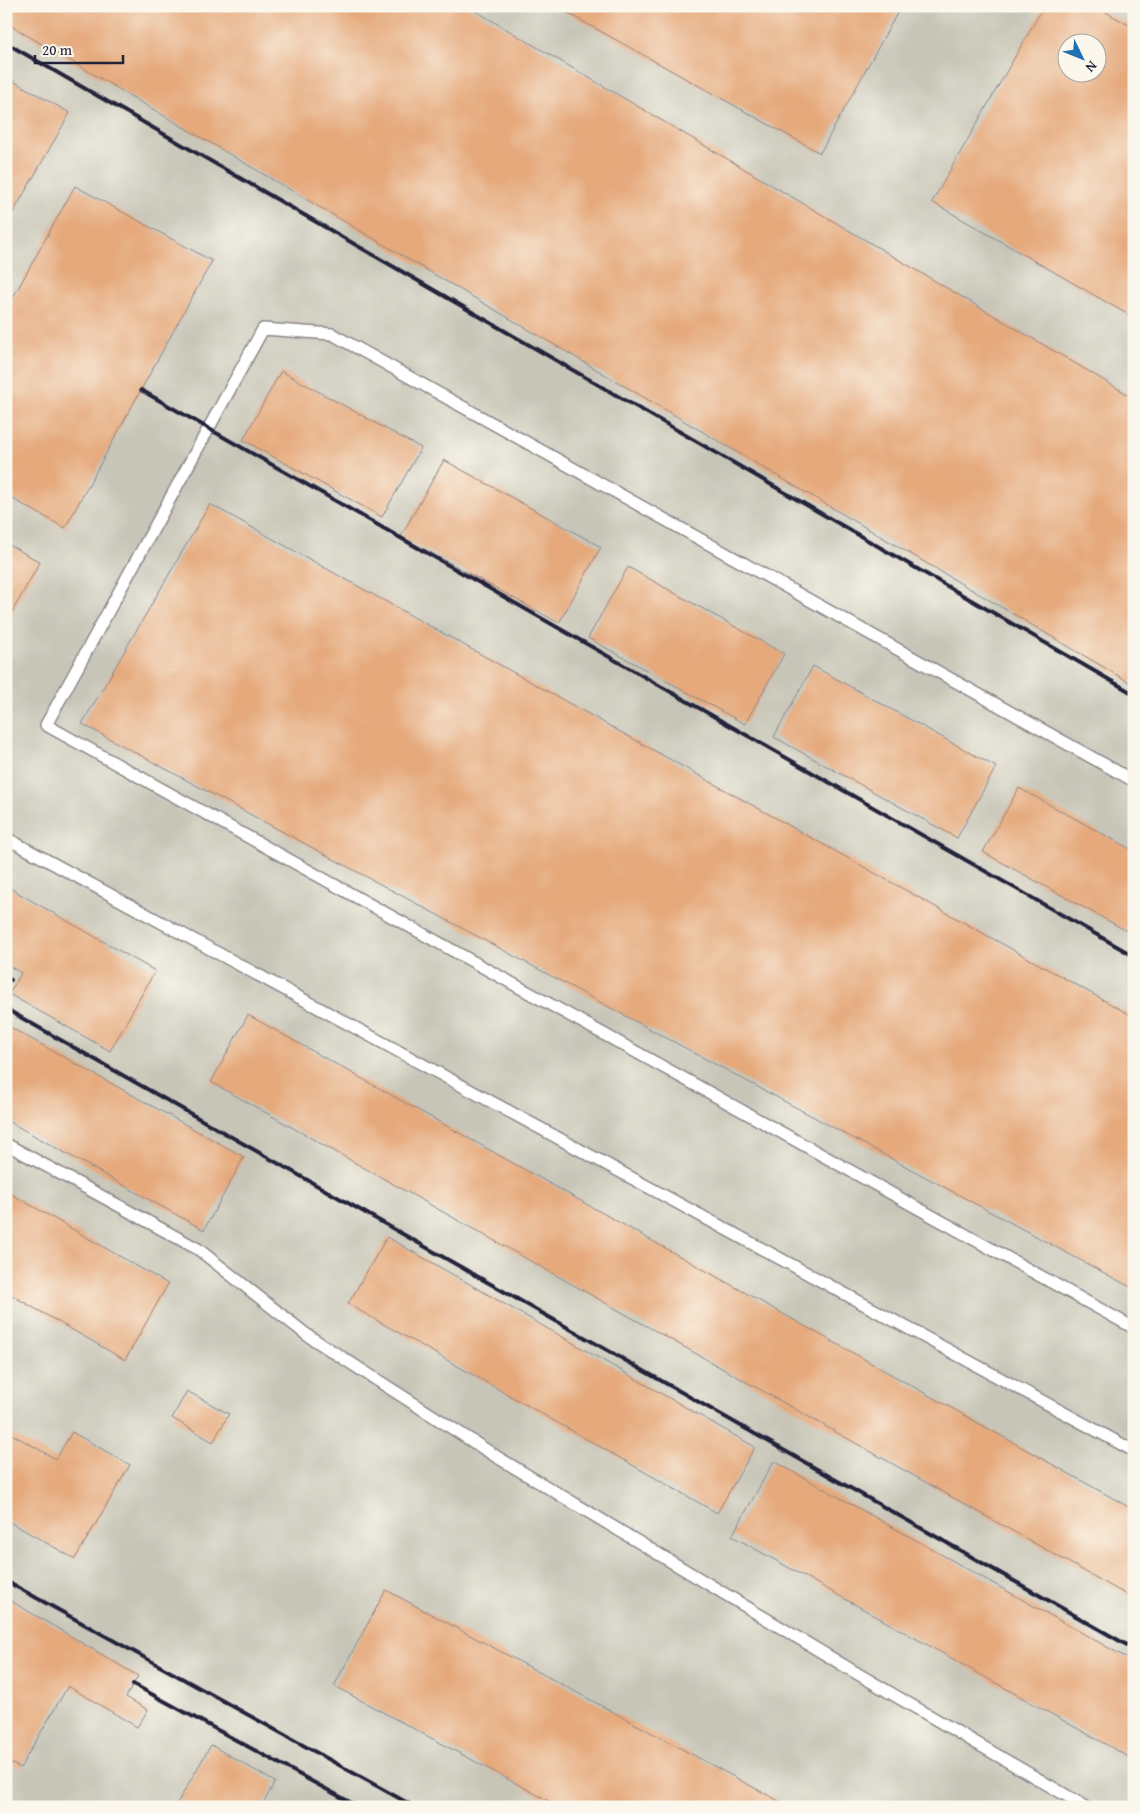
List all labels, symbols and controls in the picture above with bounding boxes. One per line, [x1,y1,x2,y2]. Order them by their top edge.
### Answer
scale bar [35,32,122,64]
north arrow [1058,32,1108,82]
text: 20 m [42,39,73,60]
text: N [1081,57,1102,78]

